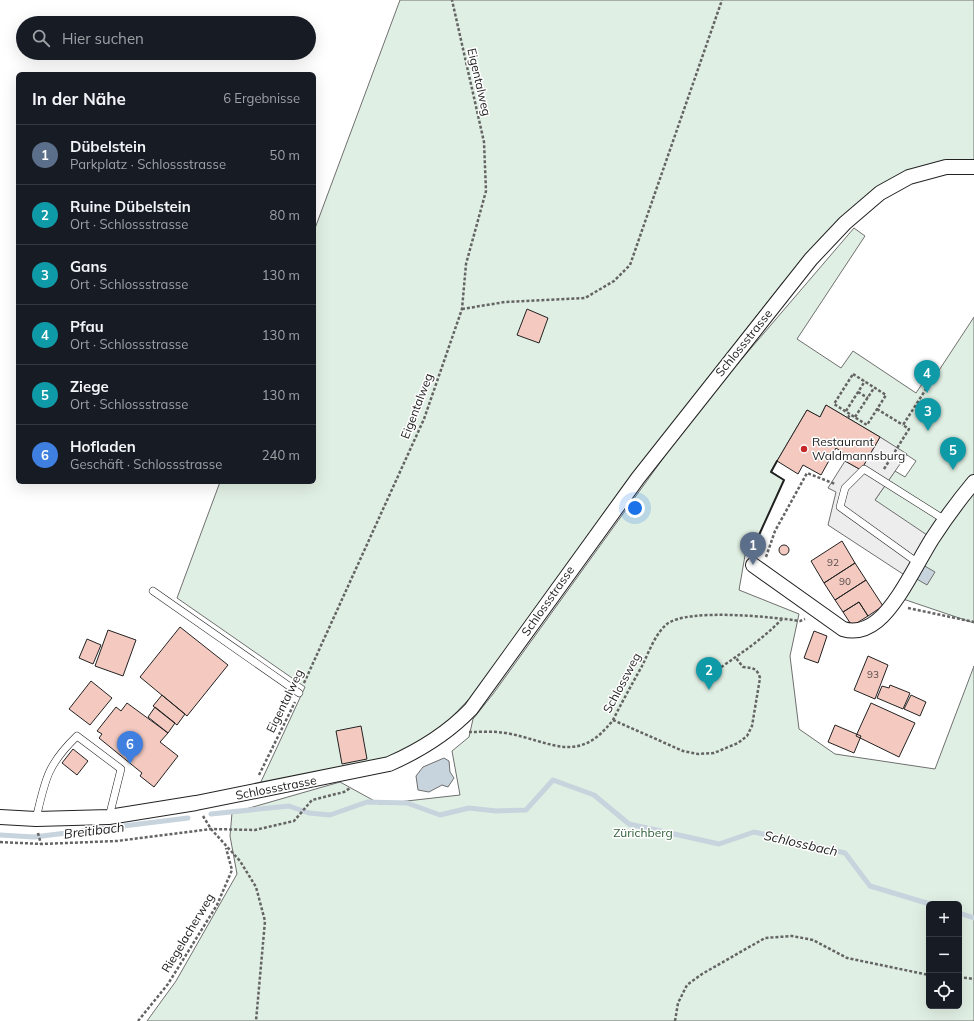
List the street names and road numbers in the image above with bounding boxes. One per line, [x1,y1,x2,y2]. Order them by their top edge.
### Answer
street label: Eigentalweg [464,47,495,117]
street label: Schlossstrasse [712,306,775,379]
street label: Eigentalweg [397,371,436,441]
street label: Schlossstrasse [518,563,577,639]
street label: Schlossweg [599,650,644,715]
street label: Eigentalweg [263,666,306,735]
street label: Schlossstrasse [234,772,318,803]
street label: Riegelacherweg [158,890,217,975]

